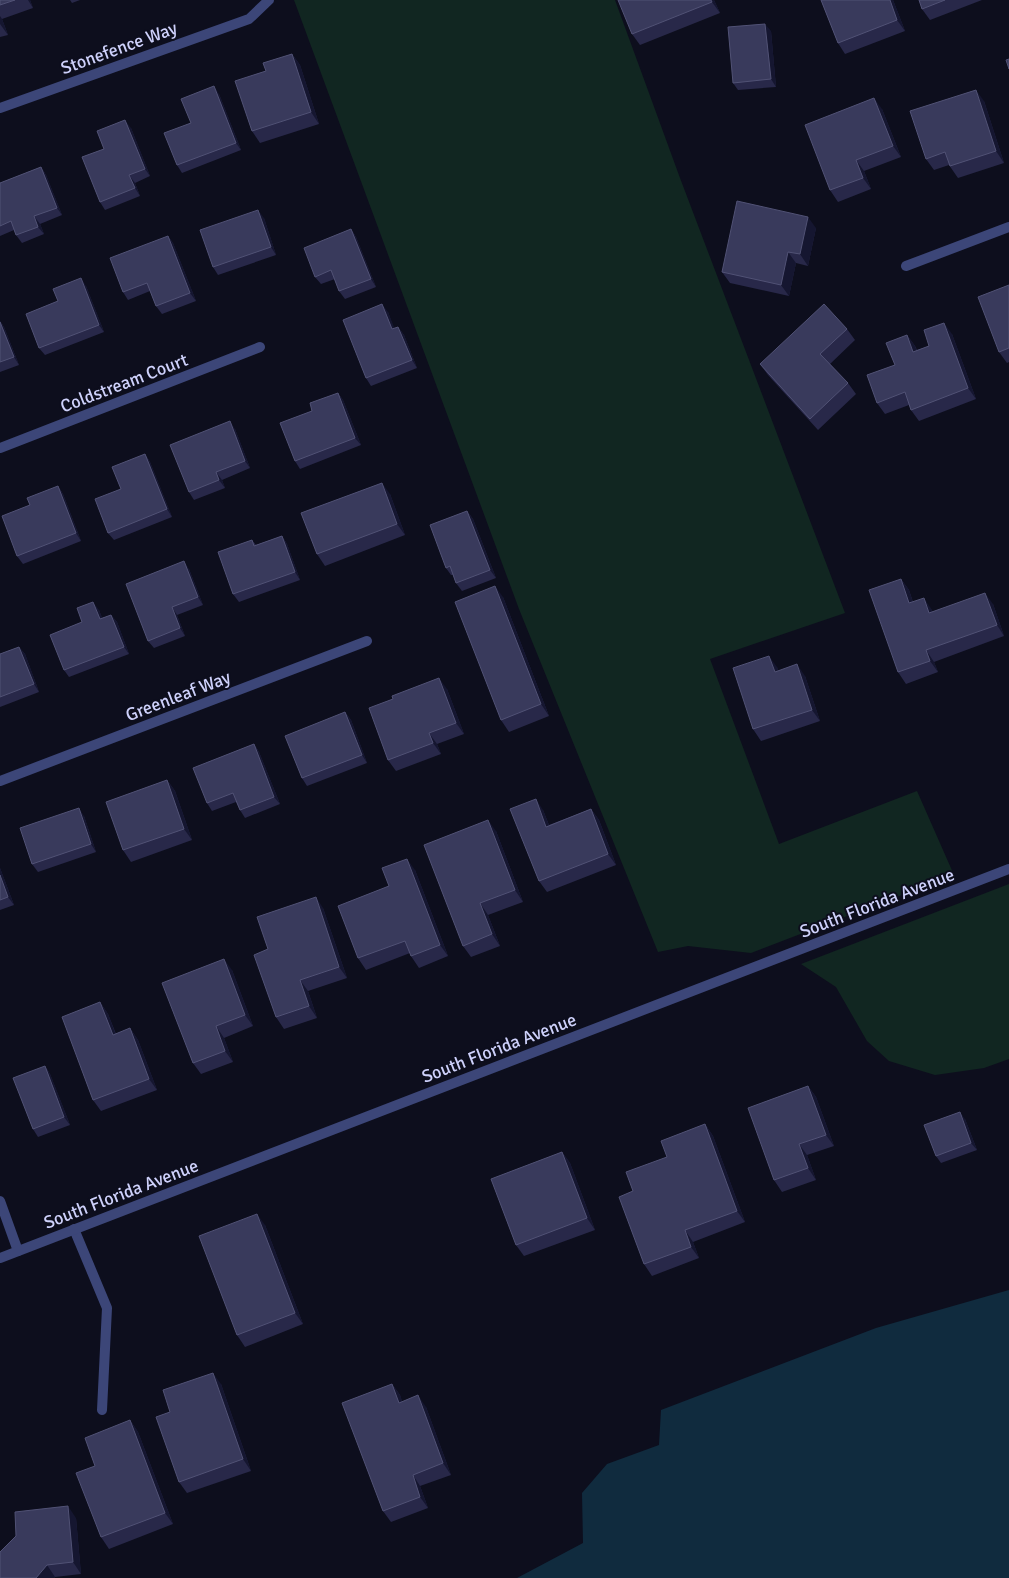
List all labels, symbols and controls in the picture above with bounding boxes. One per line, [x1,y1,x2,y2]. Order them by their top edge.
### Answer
street label: Stonefence Way [58,17,181,79]
street label: Coldstream Court [57,349,191,417]
street label: Greenleaf Way [122,666,234,726]
street label: South Florida Avenue [797,863,957,943]
street label: South Florida Avenue [419,1008,579,1088]
street label: South Florida Avenue [41,1154,201,1234]

